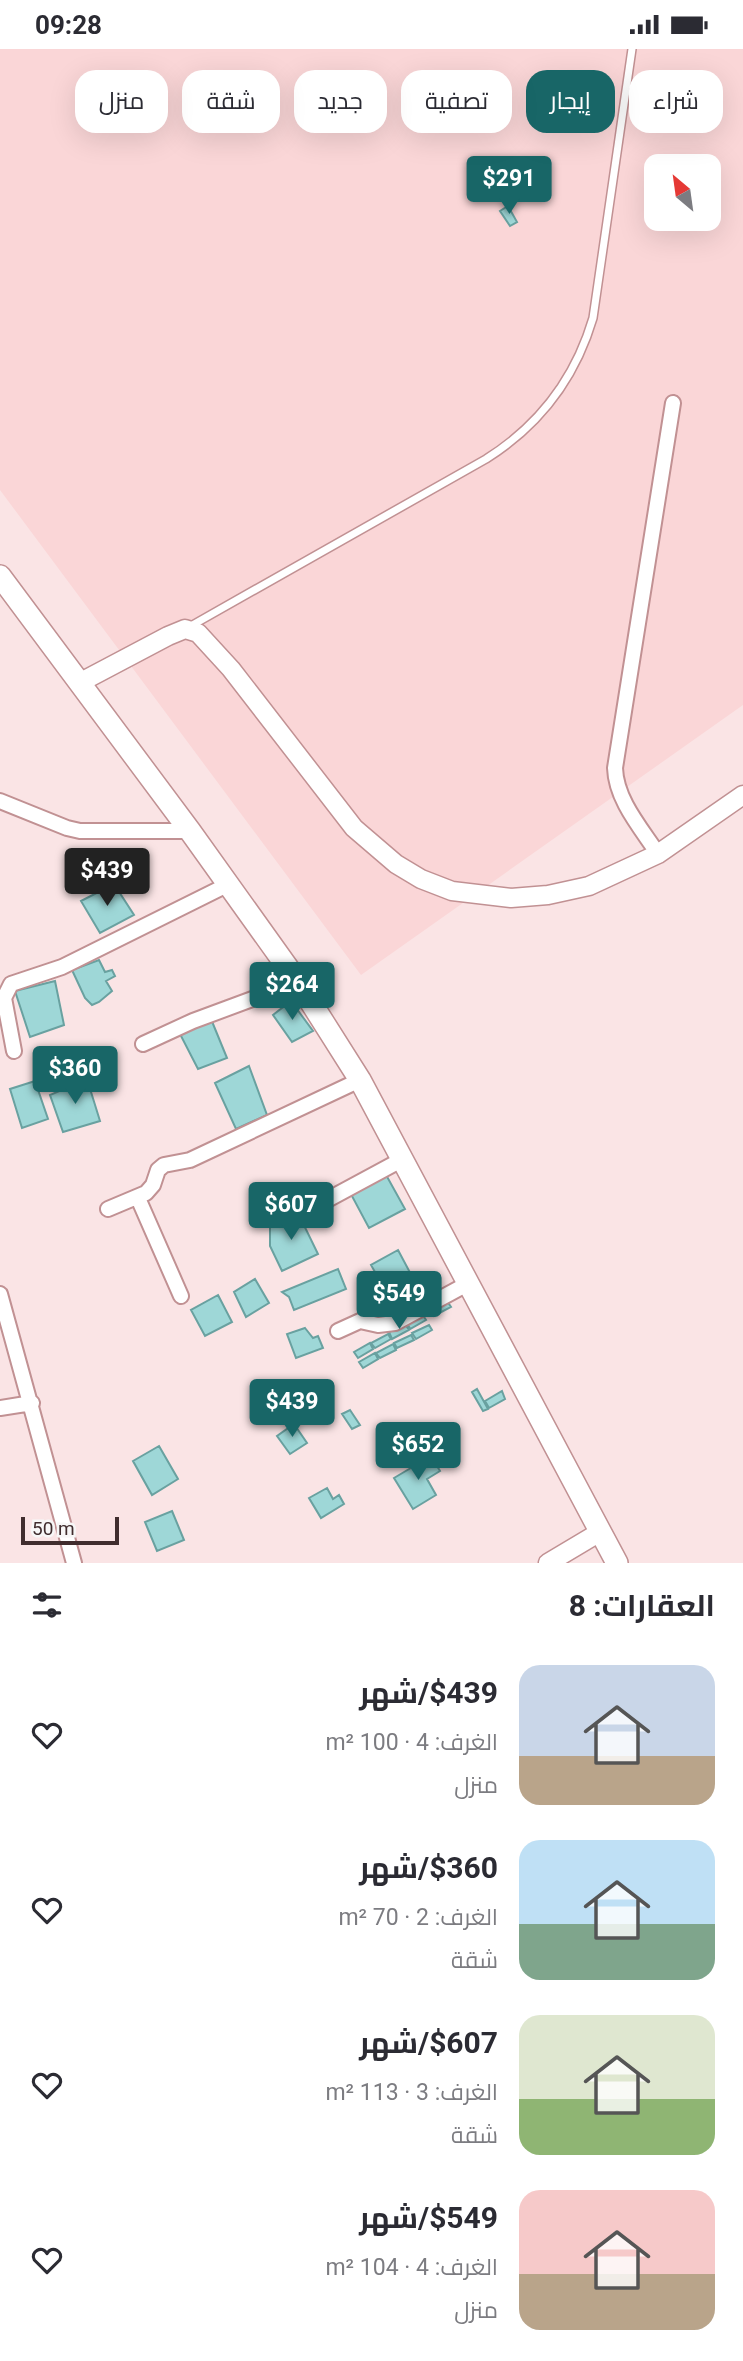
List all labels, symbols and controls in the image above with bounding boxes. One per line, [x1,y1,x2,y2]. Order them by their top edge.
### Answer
text: 09:28 [35,10,102,40]
chip: منزل [75,70,168,133]
chip: شقة [182,70,280,133]
chip: جديد [294,70,387,133]
chip: تصفية [401,70,512,133]
chip: إيجار [526,70,615,133]
chip: شراء [629,70,723,133]
north arrow [644,154,721,231]
map controls [644,154,721,231]
pin: $291 [468,157,550,216]
text: $291 [483,165,535,192]
pin: $439 [66,849,148,908]
text: $439 [81,857,133,884]
pin: $264 [251,963,333,1022]
text: $264 [266,971,318,998]
pin: $360 [34,1047,116,1106]
text: $360 [49,1055,101,1082]
pin: $607 [250,1183,332,1242]
text: $607 [265,1191,317,1218]
pin: $549 [358,1271,440,1331]
text: $549 [373,1280,425,1307]
pin: $439 [251,1379,333,1439]
text: $439 [266,1388,318,1415]
pin: $652 [377,1423,459,1482]
text: $652 [392,1431,444,1458]
scale bar [21,1514,119,1546]
text: 50 m [32,1517,75,1540]
icon: filters [28,1586,66,1624]
text: العقارات: 8 [569,1588,715,1623]
text: $439/شهر [359,1675,498,1710]
icon: home [575,1693,659,1777]
icon: heart [28,1716,66,1754]
text: الغرف: 4 · 100 m² [325,1729,498,1756]
text: منزل [454,1772,498,1799]
text: $360/شهر [359,1850,498,1885]
icon: home [575,1868,659,1952]
icon: heart [28,1891,66,1929]
text: الغرف: 2 · 70 m² [338,1904,498,1931]
text: شقة [451,1947,498,1974]
text: $607/شهر [359,2025,498,2060]
icon: home [575,2043,659,2127]
icon: heart [28,2066,66,2104]
text: الغرف: 3 · 113 m² [325,2079,498,2106]
text: شقة [451,2122,498,2149]
text: $549/شهر [359,2200,498,2235]
icon: home [575,2218,659,2302]
icon: heart [28,2241,66,2279]
text: الغرف: 4 · 104 m² [325,2254,498,2281]
text: منزل [454,2297,498,2324]

